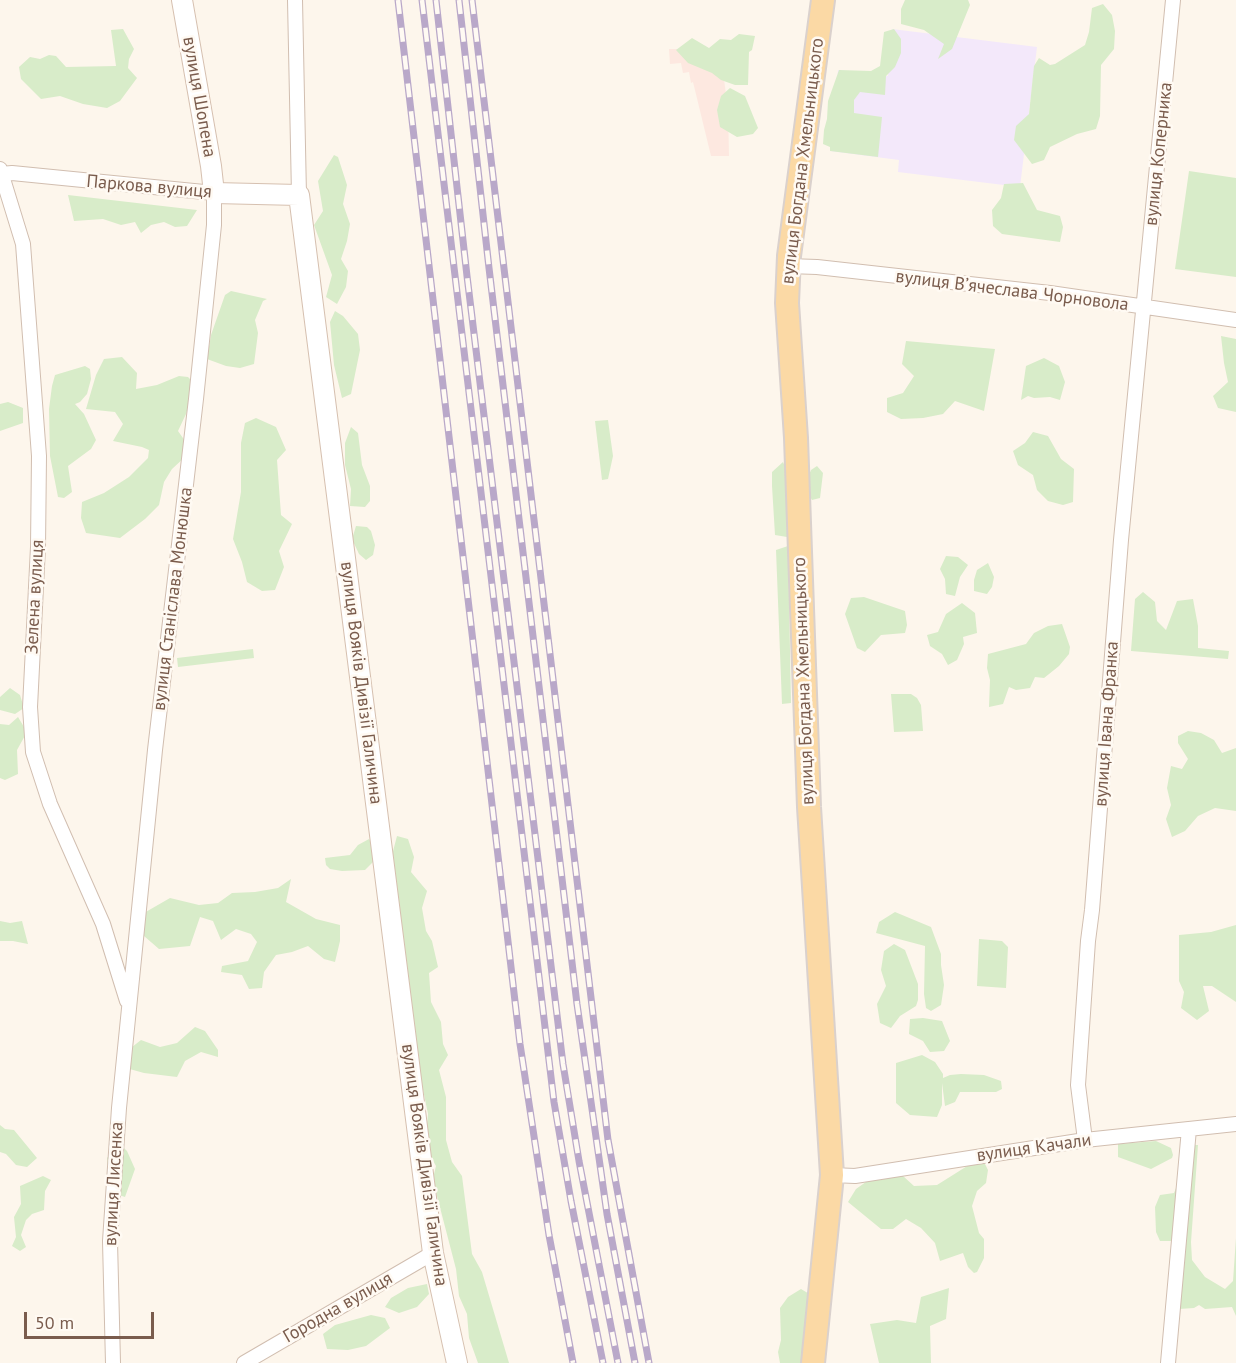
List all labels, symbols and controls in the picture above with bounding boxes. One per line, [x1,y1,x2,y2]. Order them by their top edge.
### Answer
street label: вулиця Шопена [178,35,220,159]
street label: вулиця Богдана Хмельницького [777,37,829,285]
street label: вулиця Коперника [1141,81,1177,227]
street label: Паркова вулиця [85,171,213,203]
street label: вулиця Вʼячеслава Чорновола [894,266,1130,316]
street label: вулиця Станіслава Монюшка [149,486,197,712]
street label: Зелена вулиця [21,539,49,655]
street label: вулиця Богдана Хмельницького [789,557,819,805]
street label: вулиця Вояків Дивізії Галичина [335,560,387,806]
street label: вулиця Івана Франка [1090,641,1124,807]
street label: вулиця Вояків Дивізії Галичина [396,1042,452,1288]
street label: вулиця Лисенка [100,1121,128,1247]
street label: вулиця Качали [975,1129,1093,1167]
street label: Городна вулиця [280,1268,396,1348]
scale bar [27,1300,158,1338]
text: 50 m [35,1311,74,1334]

